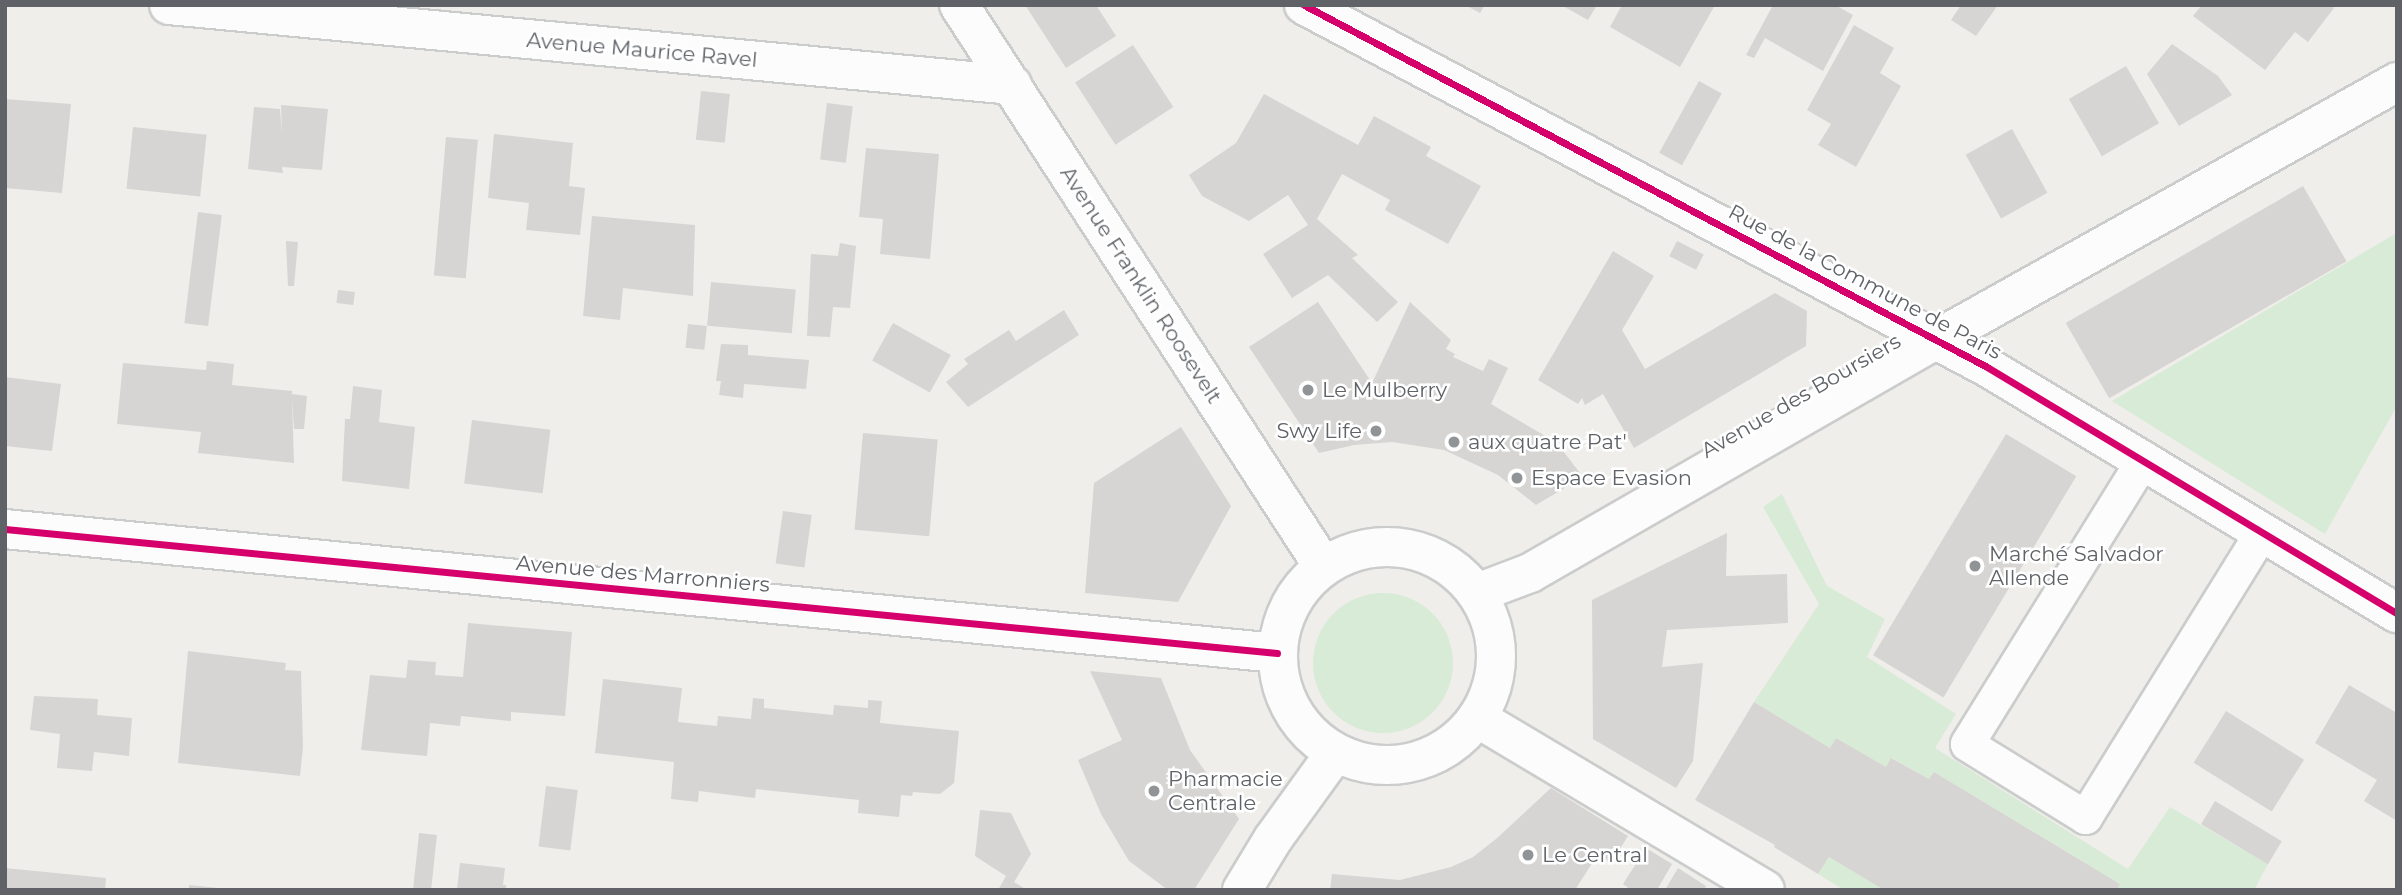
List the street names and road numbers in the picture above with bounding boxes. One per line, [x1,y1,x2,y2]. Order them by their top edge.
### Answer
street label: Avenue Maurice Ravel [525,27,759,73]
street label: Avenue Franklin Roosevelt [1055,162,1227,408]
street label: Rue de la Commune de Paris [1724,199,2006,365]
street label: Avenue des Boursiers [1697,329,1905,463]
street label: Avenue des Marronniers [515,550,771,598]

